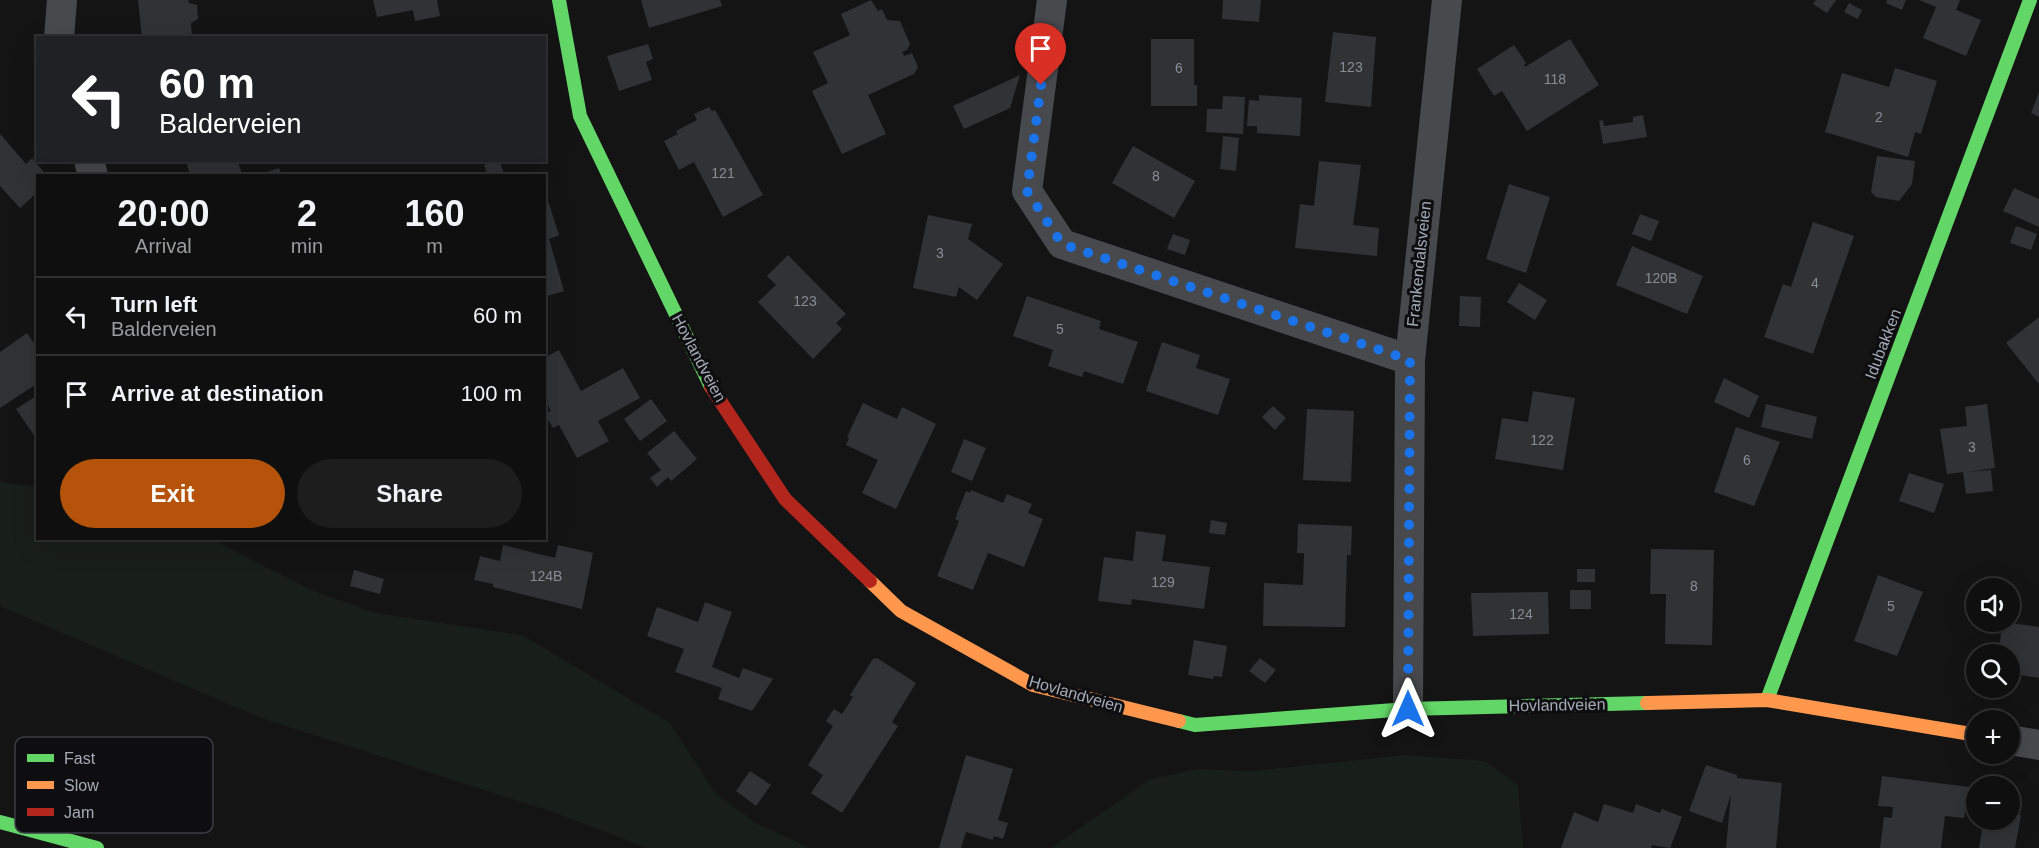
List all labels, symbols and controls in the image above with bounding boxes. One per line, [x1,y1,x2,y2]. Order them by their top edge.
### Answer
pin [1015,23,1066,85]
icon: arrive [1024,32,1057,65]
house number: 123 [1339,59,1363,75]
icon: left [60,60,138,138]
text: 60 m [159,60,255,107]
house number: 6 [1175,60,1183,76]
house number: 118 [1544,71,1566,87]
text: Balderveien [159,109,302,139]
house number: 2 [1875,109,1883,125]
house number: 121 [711,165,735,181]
house number: 8 [1152,168,1160,184]
text: 20:00 [117,193,209,234]
text: 2 [297,193,317,234]
text: 160 [404,193,465,234]
street label: Frankendalsveien [1404,200,1434,328]
text: Arrival [135,235,192,257]
text: min [291,235,323,257]
text: m [426,235,443,257]
house number: 3 [936,245,944,261]
house number: 120B [1645,270,1677,286]
house number: 4 [1811,275,1819,291]
text: Turn left [111,292,197,317]
house number: 123 [793,293,817,309]
icon: left [60,300,93,333]
text: 60 m [473,303,522,328]
street label: Idubakken [1862,306,1904,382]
street label: Hovlandveien [669,311,729,405]
text: Balderveien [111,318,217,340]
house number: 5 [1056,321,1064,337]
icon: arrive [60,378,93,411]
text: Arrive at destination [111,381,324,406]
text: 100 m [461,381,522,406]
house number: 122 [1530,432,1554,448]
house number: 3 [1968,439,1976,455]
house number: 6 [1743,452,1751,468]
button: Exit [60,459,285,528]
button: Share [297,459,522,528]
house number: 124B [530,568,562,584]
house number: 129 [1151,574,1175,590]
house number: 8 [1690,578,1698,594]
map controls [1966,578,2020,830]
button: sound [1966,578,2020,632]
house number: 5 [1887,598,1895,614]
house number: 124 [1509,606,1533,622]
button: search [1966,644,2020,698]
street label: Hovlandveien [1027,672,1125,716]
position arrow [1376,677,1440,741]
street label: Hovlandveien [1508,696,1606,714]
button: + [1966,710,2020,764]
legend [15,737,213,833]
text: Fast [64,750,96,767]
button: − [1966,776,2020,830]
text: Slow [64,777,99,794]
text: Jam [64,804,94,821]

